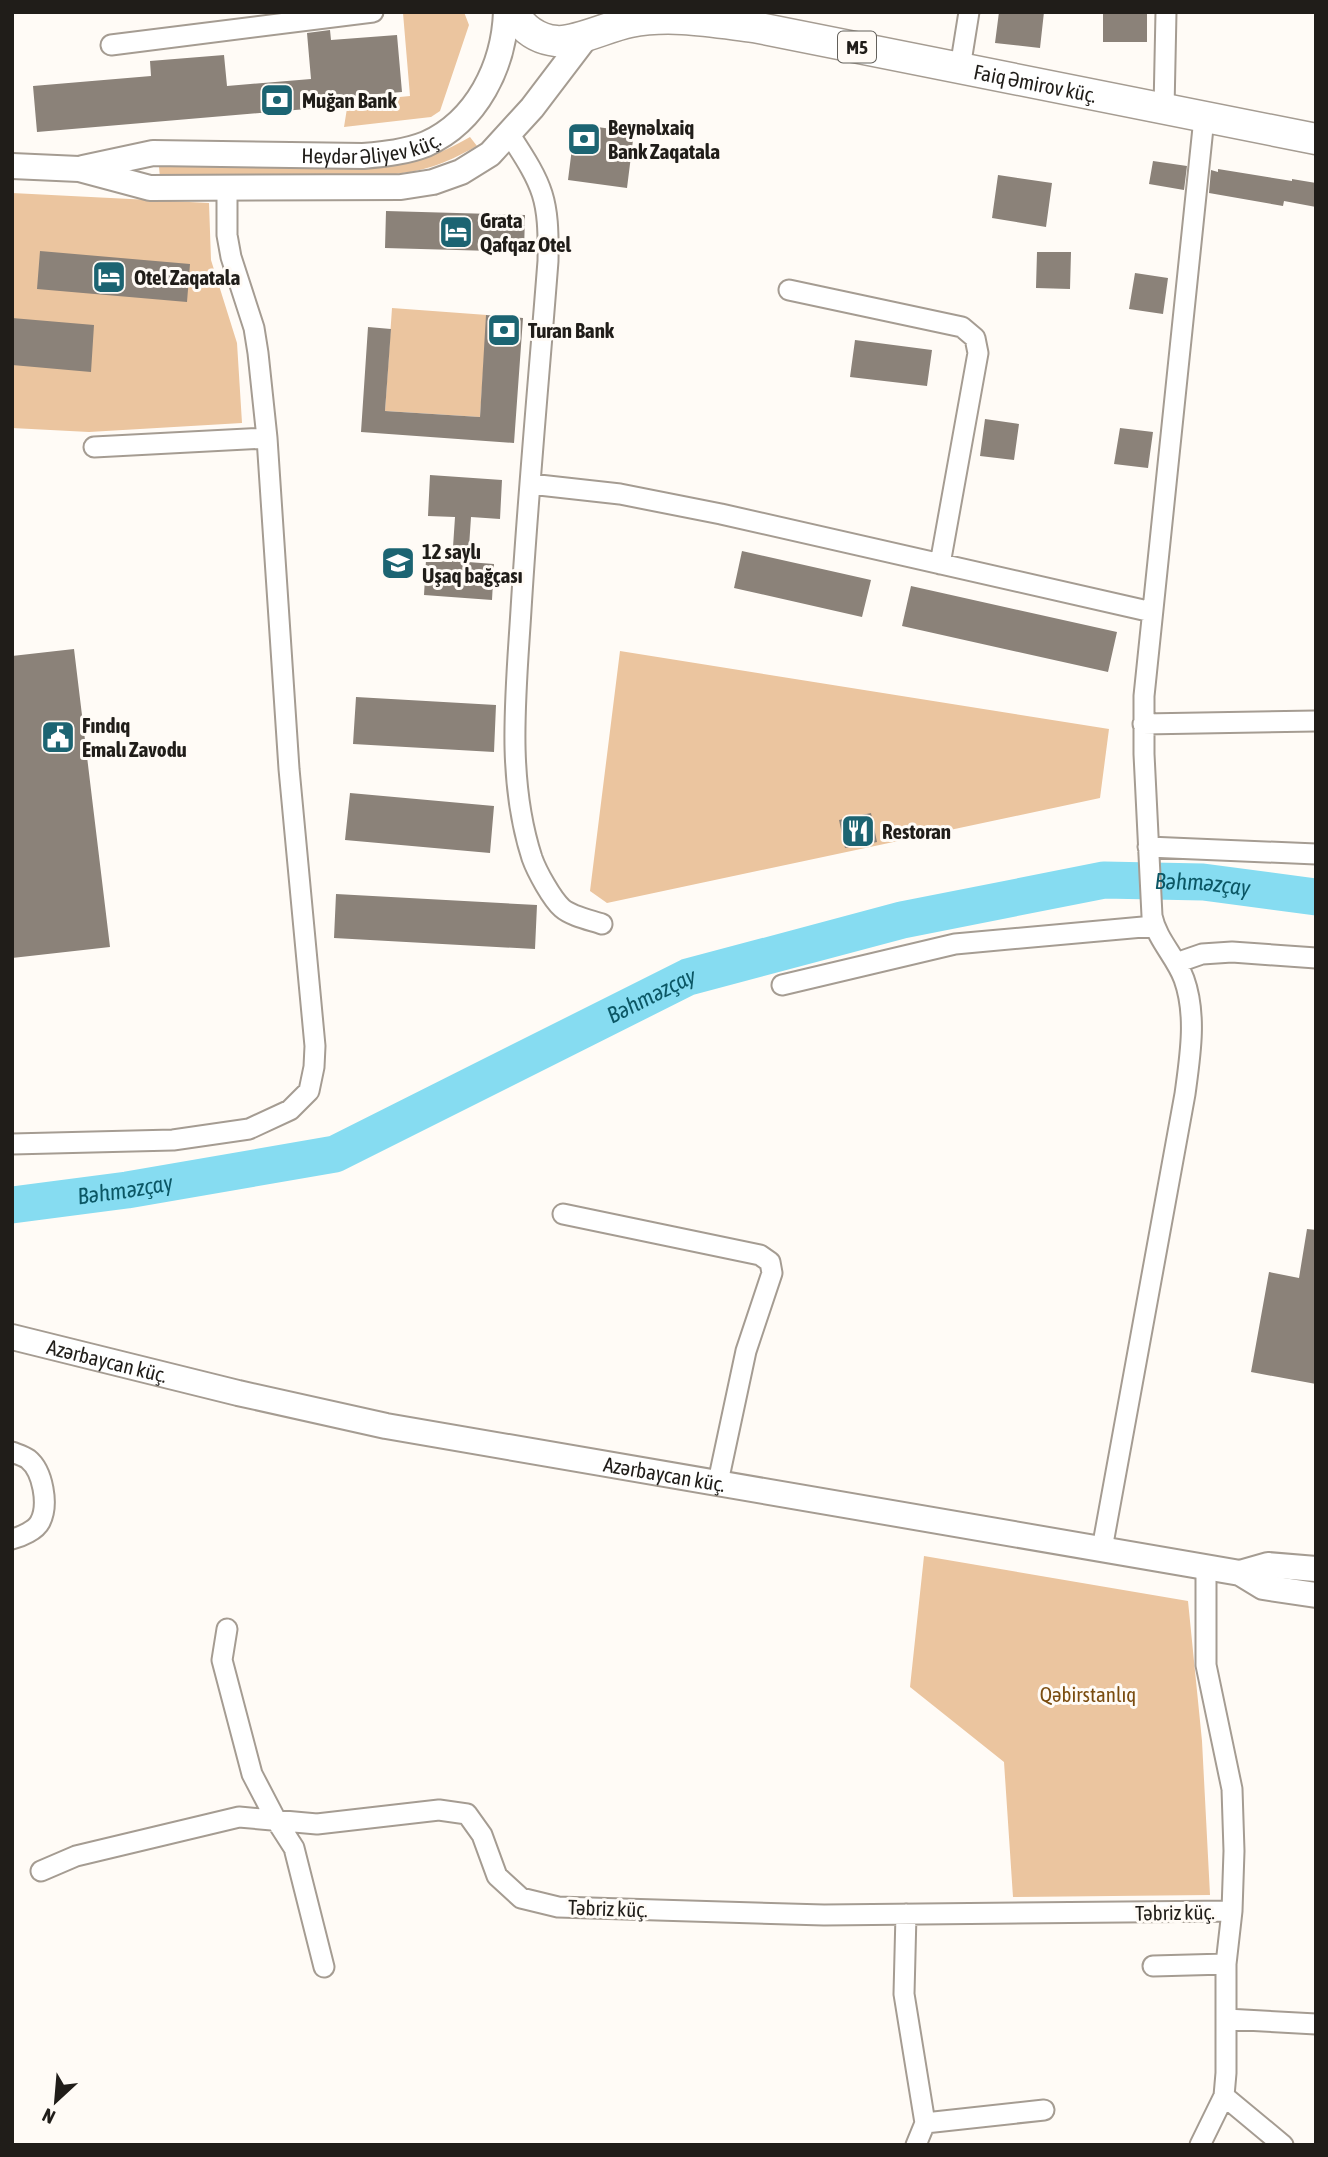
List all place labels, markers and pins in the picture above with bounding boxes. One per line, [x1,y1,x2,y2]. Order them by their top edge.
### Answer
bank icon: Muğan Bank [258,81,296,119]
place label: Muğan Bank [302,88,398,112]
place label: Beynəlxaiq Bank Zaqatala [608,115,720,163]
bank icon: Beynəlxaiq Bank Zaqatala [565,120,603,158]
place label: Grata Qafqaz Otel [480,208,572,256]
hotel icon: Grata Qafqaz Otel [437,213,475,251]
hotel icon: Otel Zaqatala [90,258,128,296]
place label: Otel Zaqatala [134,265,240,289]
bank icon: Turan Bank [485,311,523,349]
place label: Turan Bank [528,318,615,342]
place label: 12 saylı Uşaq bağçası [422,539,523,587]
school or university icon: 12 saylı Uşaq bağçası [379,544,417,582]
place label: Fındıq Emalı Zavodu [82,713,187,761]
public building icon: Fındıq Emalı Zavodu [39,718,77,756]
restaurant icon: Restoran [839,812,877,850]
place label: Restoran [882,819,951,843]

